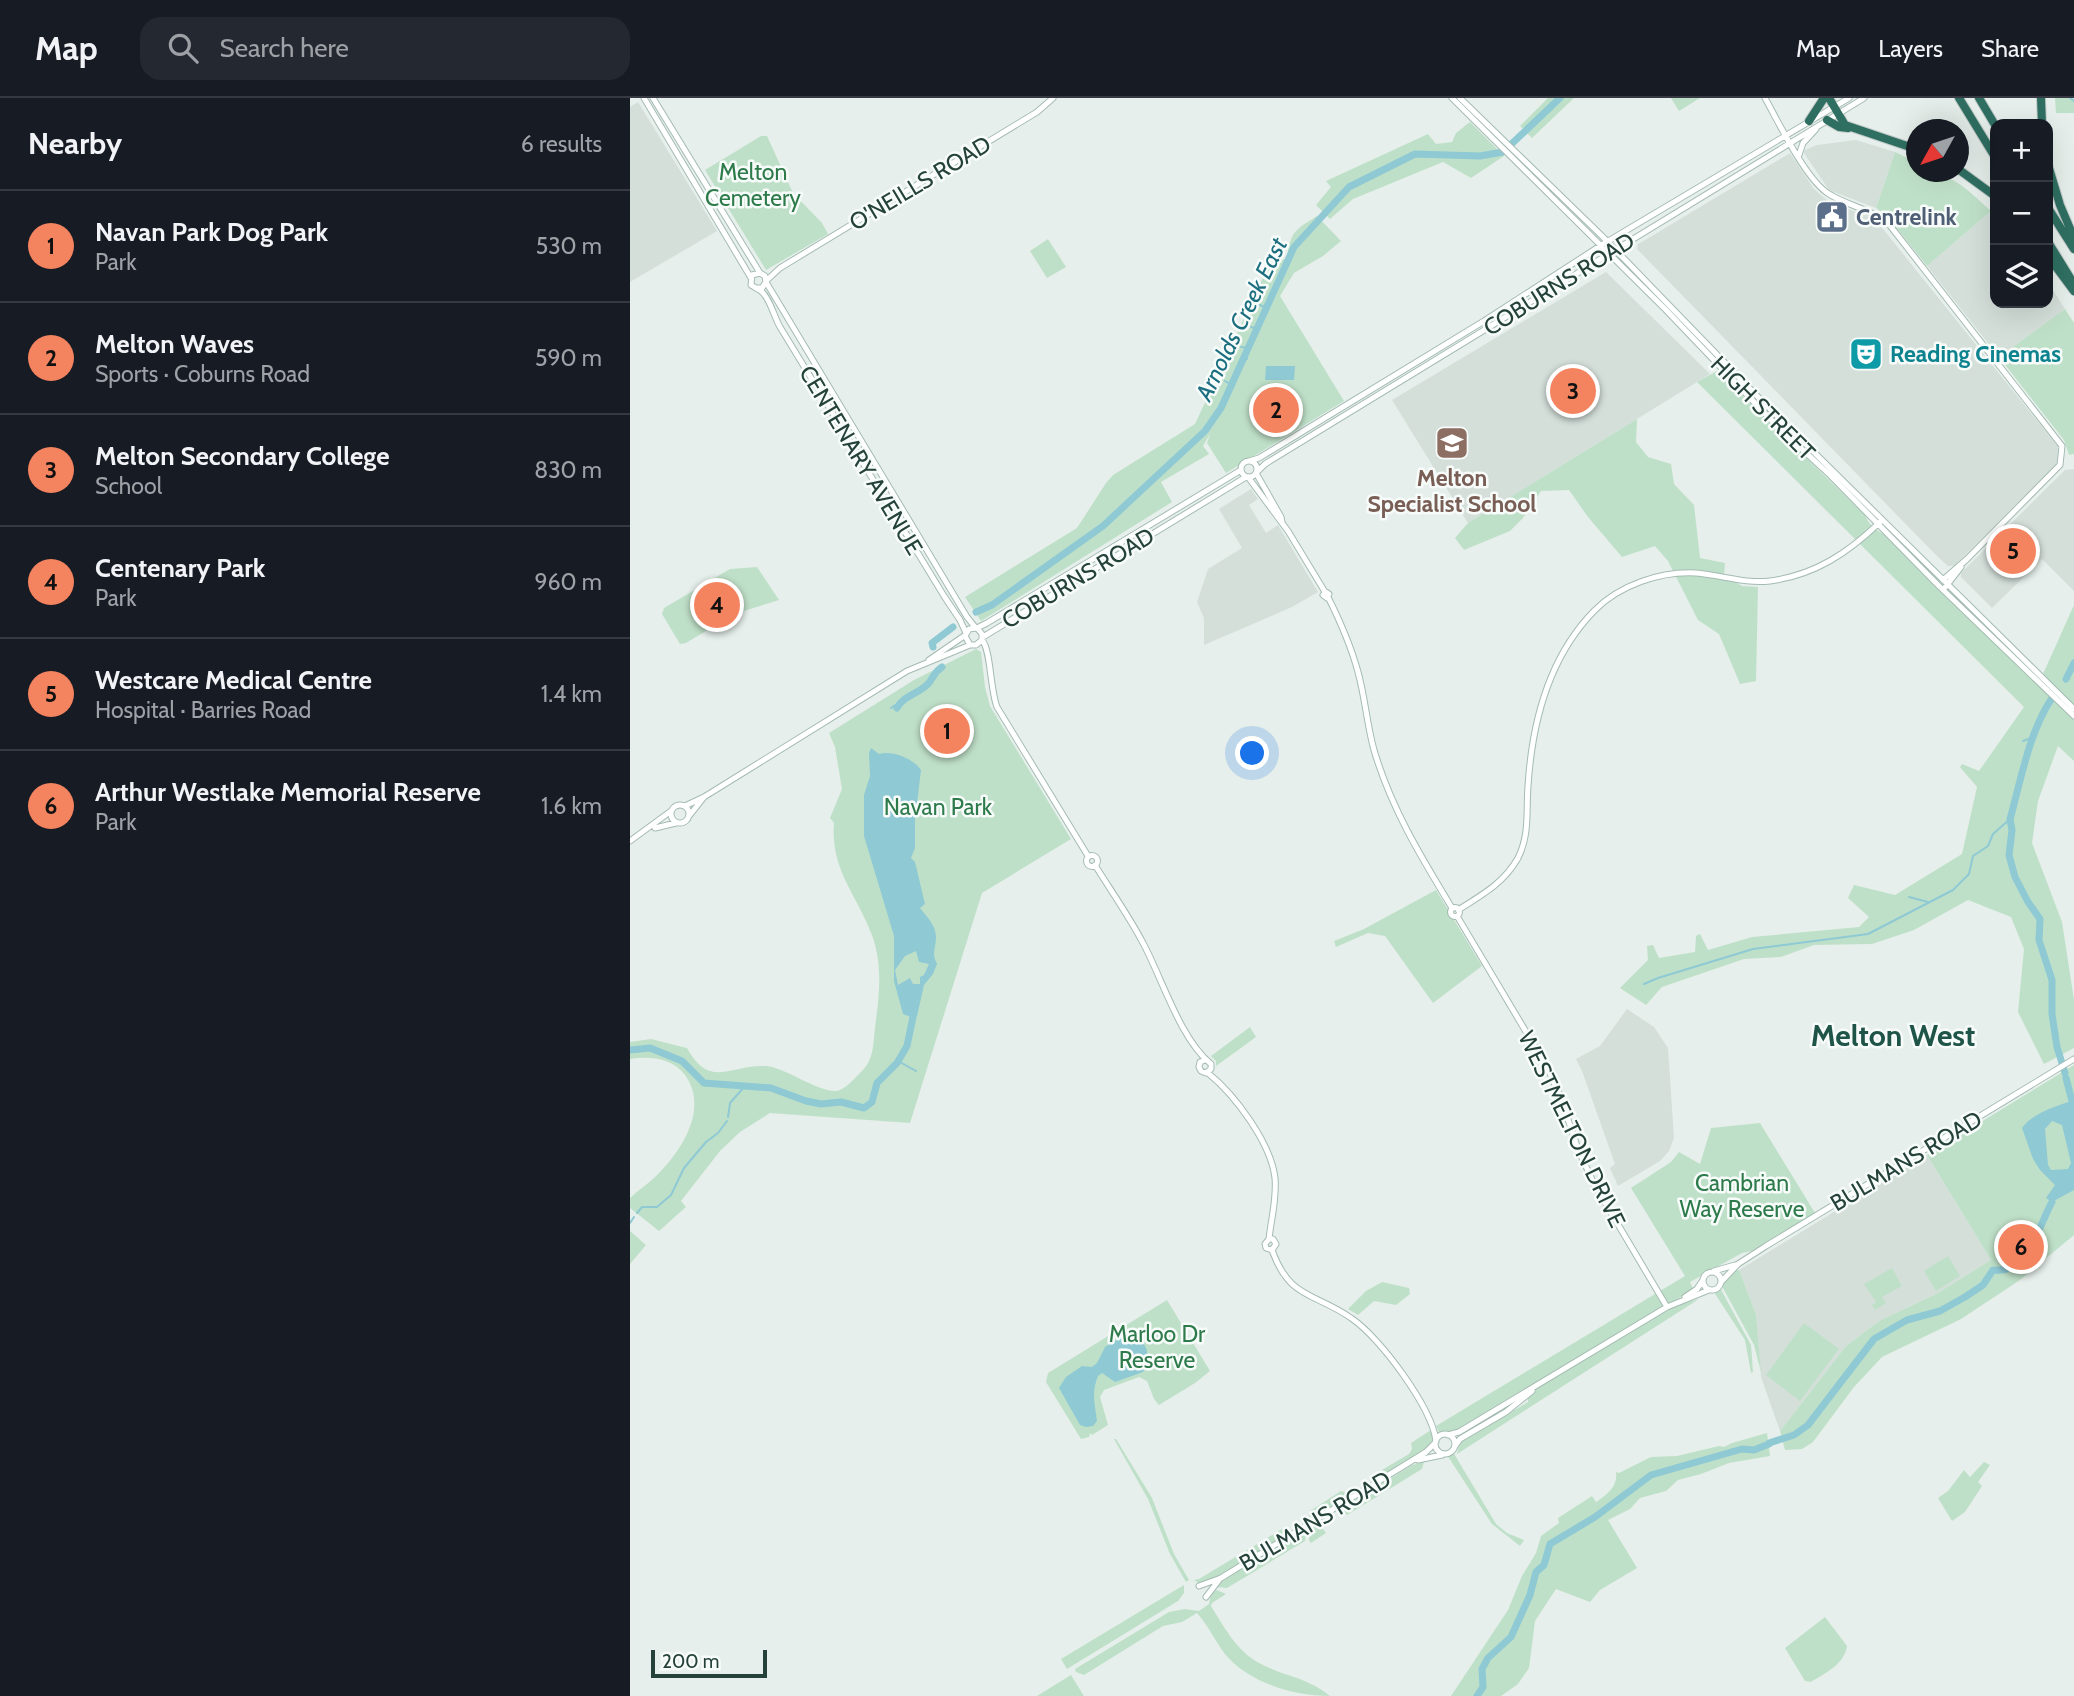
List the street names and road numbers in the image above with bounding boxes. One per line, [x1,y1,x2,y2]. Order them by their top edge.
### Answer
street label: O'NEILLS ROAD [844,130,996,236]
street label: COBURNS ROAD [1478,226,1640,342]
street label: HIGH STREET [1705,350,1821,466]
street label: CENTENARY AVENUE [793,360,929,560]
street label: COBURNS ROAD [997,521,1159,635]
street label: WESTMELTON DRIVE [1512,1026,1632,1232]
street label: BULMANS ROAD [1825,1105,1987,1217]
street label: BULMANS ROAD [1234,1465,1396,1577]

